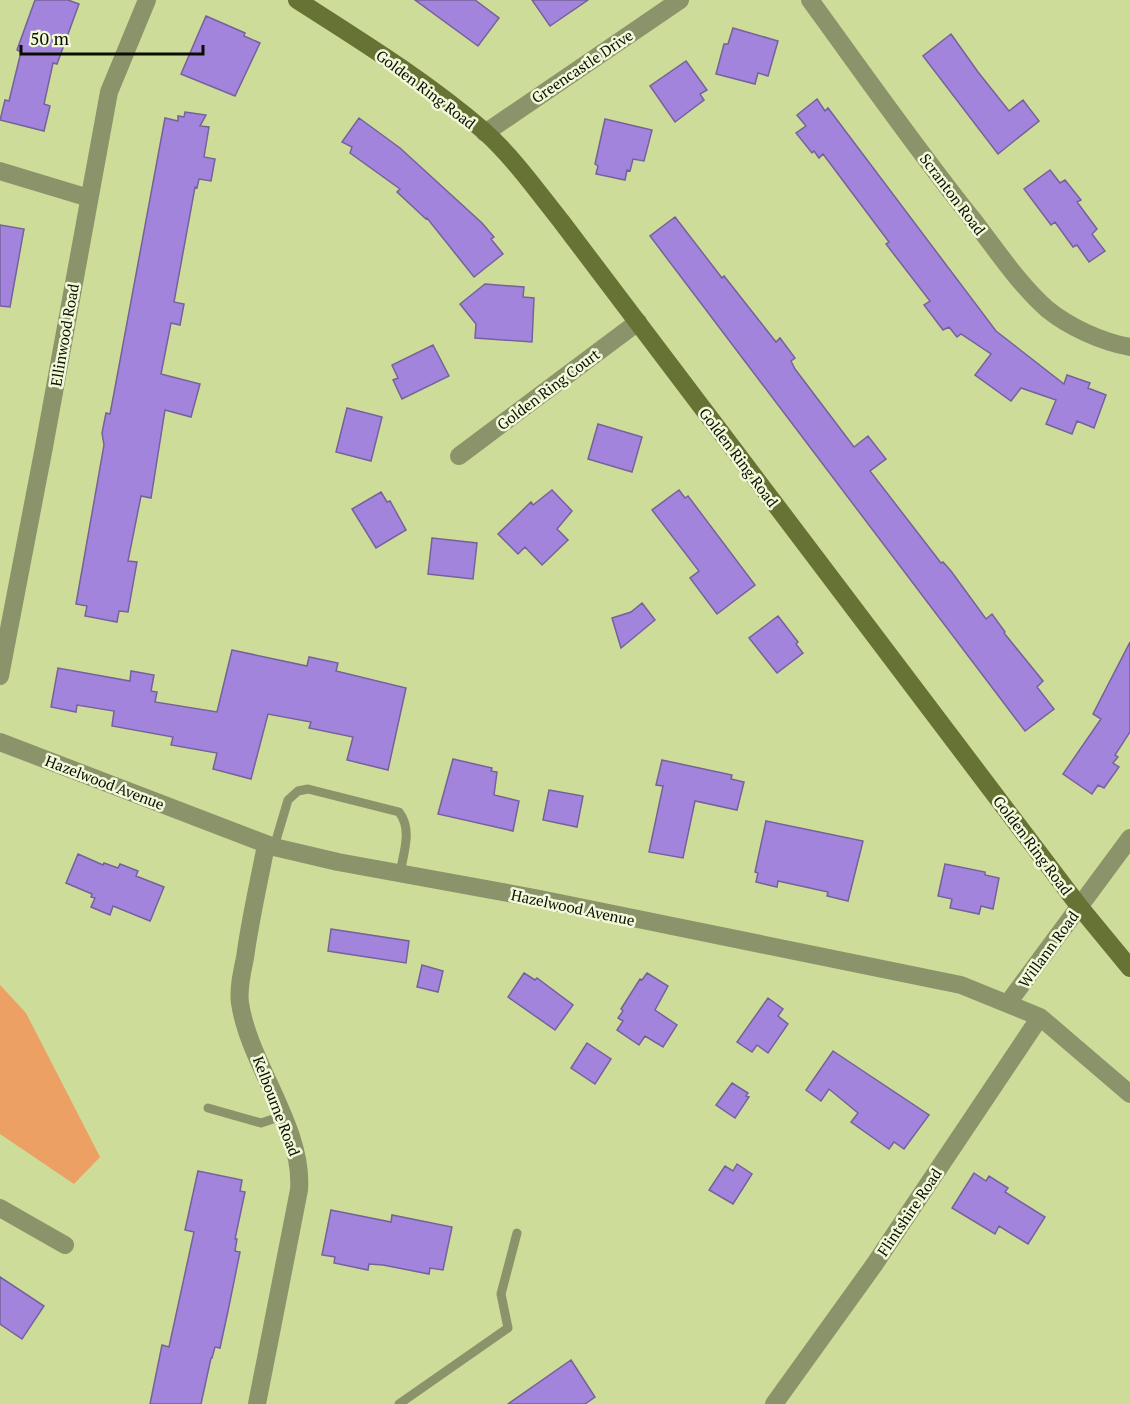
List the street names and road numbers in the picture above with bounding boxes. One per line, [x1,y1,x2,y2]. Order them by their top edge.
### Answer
street label: Greencastle Drive [527,25,637,107]
street label: Golden Ring Road [372,45,480,133]
street label: Scranton Road [916,149,990,239]
street label: Ellinwood Road [45,282,83,388]
street label: Golden Ring Court [493,344,604,434]
street label: Golden Ring Road [695,403,783,511]
street label: Hazelwood Avenue [43,750,167,814]
street label: Golden Ring Road [989,791,1077,899]
street label: Hazelwood Avenue [509,884,637,930]
street label: Willann Road [1013,907,1083,991]
street label: Kelbourne Road [249,1053,305,1159]
street label: Flintshire Road [872,1164,946,1260]

